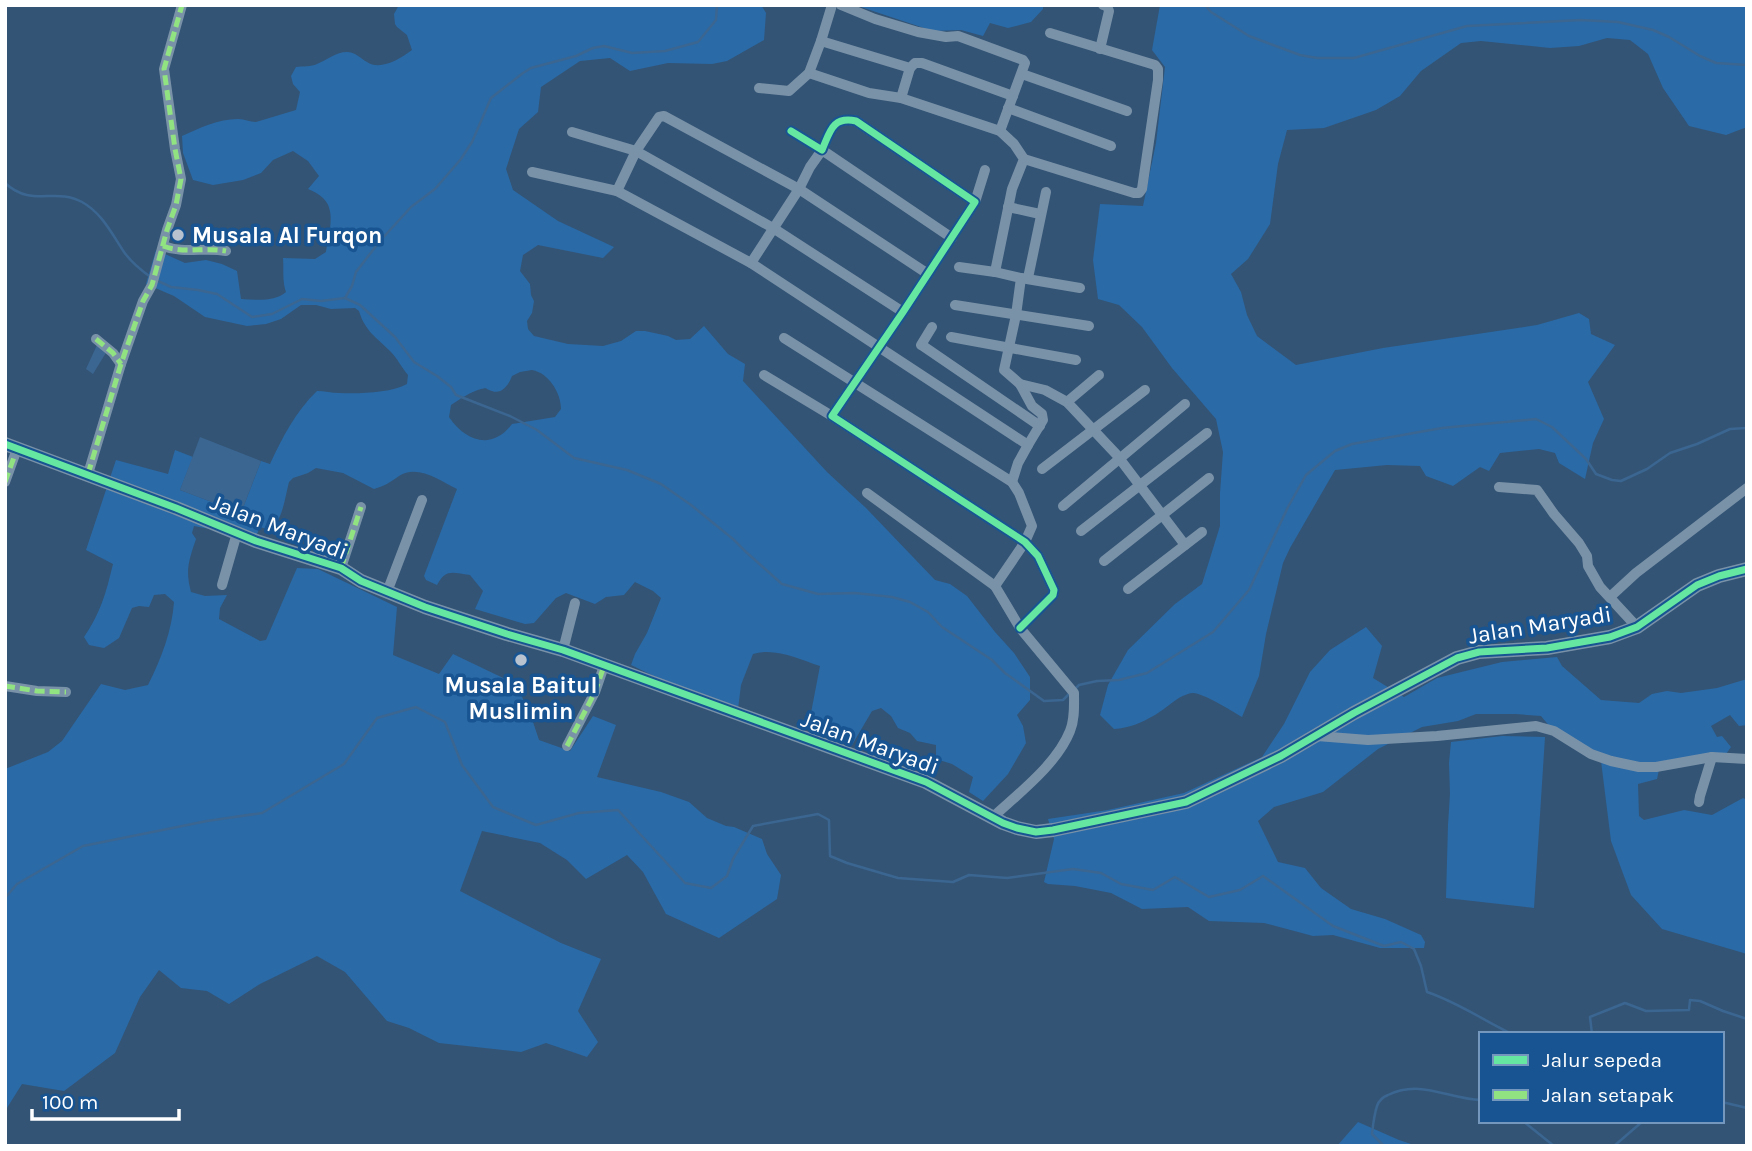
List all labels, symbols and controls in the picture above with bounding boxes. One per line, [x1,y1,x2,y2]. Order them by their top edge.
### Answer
place label: Musala Al Furqon [192,222,382,249]
marker: Musala Al Furqon [170,227,186,243]
street label: Jalan Maryadi [207,488,351,566]
street label: Jalan Maryadi [1466,600,1614,650]
marker: Musala Baitul Muslimin [513,652,529,668]
place label: Musala Baitul Muslimin [445,672,597,725]
street label: Jalan Maryadi [797,706,943,780]
legend [1479,1032,1724,1123]
text: Jalur sepeda [1542,1048,1662,1072]
scale bar [32,1078,178,1122]
text: Jalan setapak [1542,1083,1674,1107]
text: 100 m [42,1090,99,1114]

